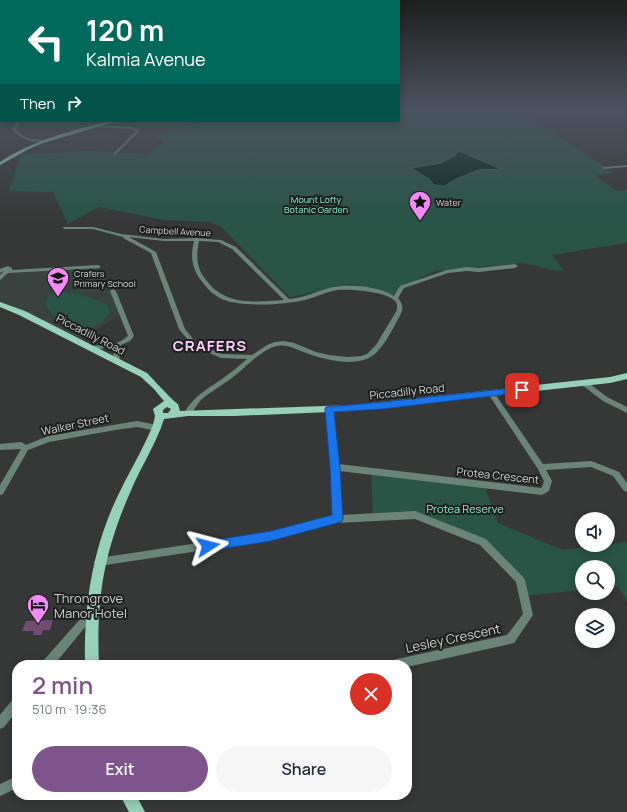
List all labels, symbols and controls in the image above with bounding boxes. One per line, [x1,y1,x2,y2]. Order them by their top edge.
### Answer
text: 120 m [86,11,164,49]
icon: left [20,16,72,68]
text: Kalmia Avenue [86,47,206,71]
icon: right [63,92,85,114]
text: Then [20,93,55,114]
place icon: Water [407,189,433,222]
park label: Mount Lofty Botanic Garden [284,193,348,216]
place label: Water [436,196,462,209]
street label: Campbell Avenue [139,223,211,239]
school or university icon: Crafers Primary School [45,265,71,298]
place label: Crafers Primary School [74,267,136,290]
street label: Piccadilly Road [54,310,128,358]
district label: CRAFERS [173,335,247,356]
pin [505,373,539,407]
icon: arrive [511,379,533,401]
street label: Piccadilly Road [369,380,445,402]
street label: Walker Street [40,410,110,438]
street label: Protea Crescent [456,463,540,487]
park label: Protea Reserve [426,501,504,516]
map controls [575,512,615,648]
button: sound [575,512,615,552]
position arrow [187,525,229,567]
button: search [575,560,615,600]
place label: Throngrove Manor Hotel [54,589,127,622]
hotel icon: Throngrove Manor Hotel [25,592,51,625]
button: layers [575,608,615,648]
street label: Lesley Crescent [404,619,502,657]
text: 2 min [32,668,93,701]
button: close [350,673,392,715]
text: 510 m · 19:36 [32,700,107,718]
button: Exit [32,746,208,792]
button: Share [216,746,392,792]

